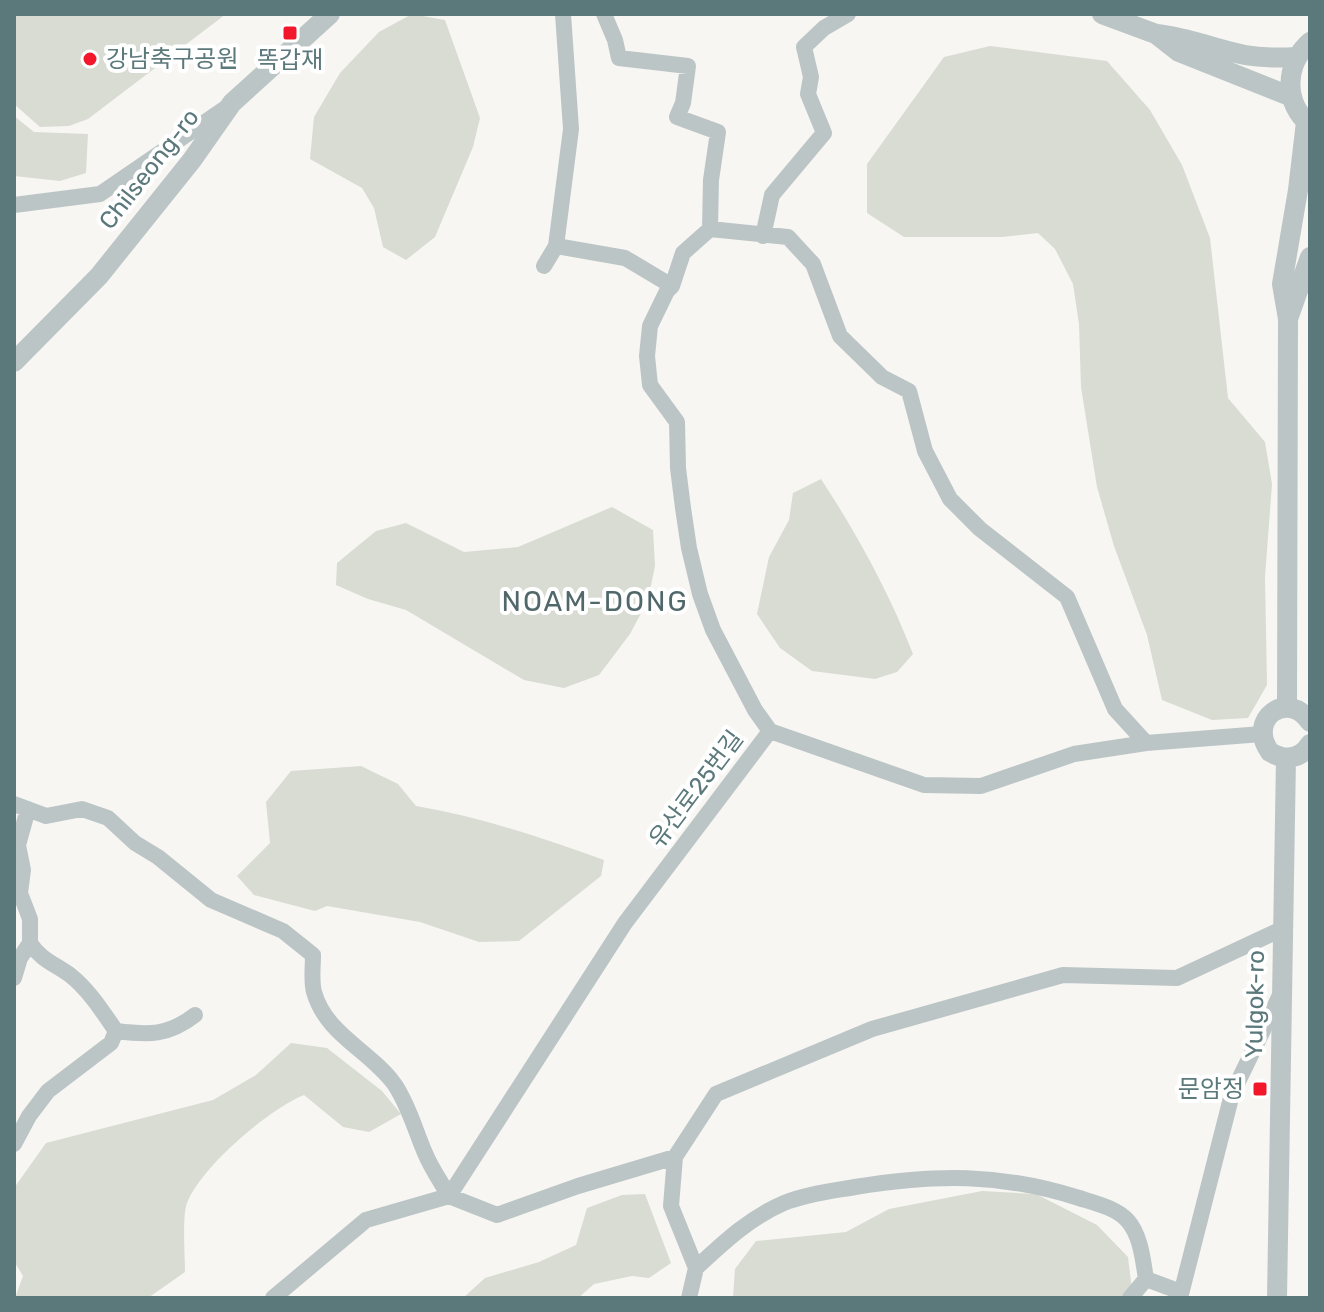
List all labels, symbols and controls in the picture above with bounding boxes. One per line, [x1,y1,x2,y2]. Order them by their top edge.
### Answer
marker: 똑갑재 [281,24,299,42]
place label: 강남축구공원 [106,45,238,73]
place label: 똑갑재 [257,46,323,74]
marker: 강남축구공원 [81,50,99,68]
street label: Chilseong-ro [93,103,205,235]
district label: NOAM-DONG [502,585,688,618]
street label: 유산로25번길 [643,725,749,853]
street label: Yulgok-ro [1240,950,1270,1058]
place label: 문암정 [1178,1075,1244,1103]
marker: 문암정 [1251,1080,1269,1098]

